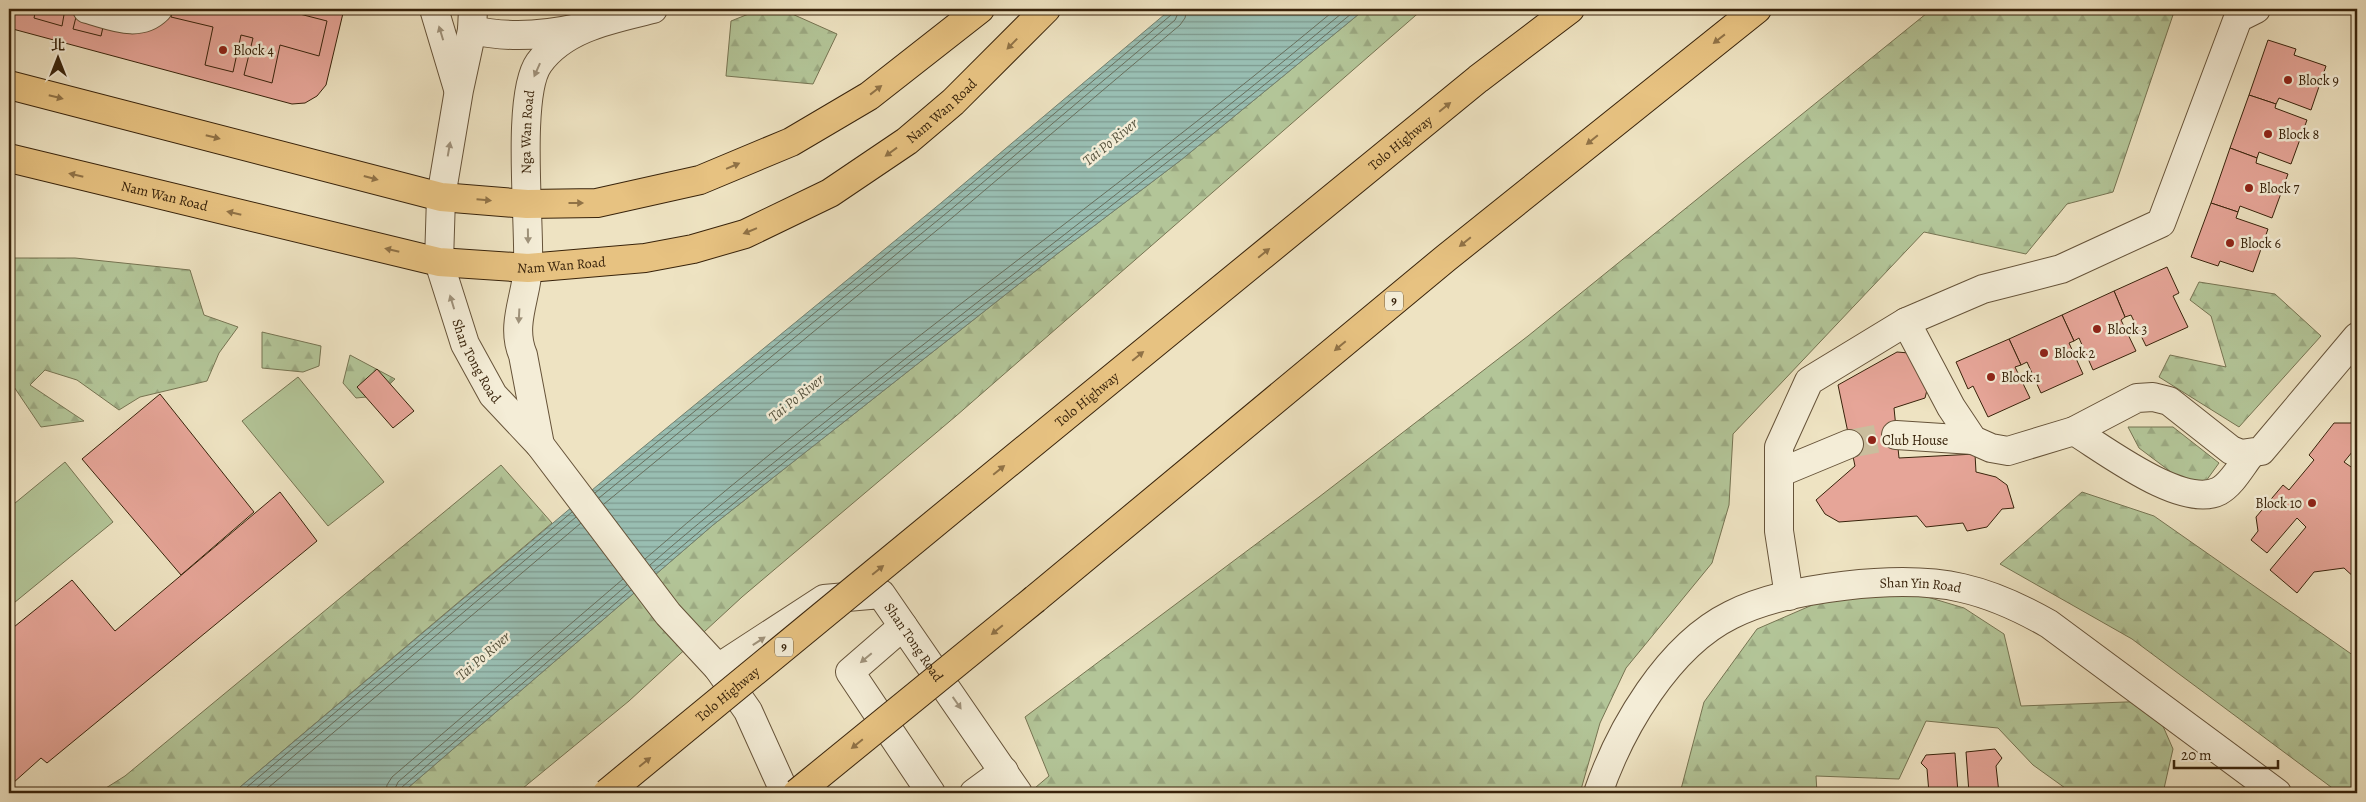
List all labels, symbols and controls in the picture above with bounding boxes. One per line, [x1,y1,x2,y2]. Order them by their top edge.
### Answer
one-way arrow [436,25,444,40]
north arrow [32,32,82,82]
one-way arrow [1712,34,1726,44]
text: 北 [51,36,65,55]
one-way arrow [1006,37,1018,49]
place label: Block 4 [233,41,274,60]
marker: Block 4 [217,44,229,56]
one-way arrow [532,63,540,77]
place label: Block 9 [2298,71,2339,90]
street label: Nam Wan Road [902,74,981,147]
marker: Block 9 [2282,74,2294,86]
one-way arrow [869,85,882,96]
street label: Nga Wan Road [516,88,539,174]
one-way arrow [48,93,63,101]
one-way arrow [1438,101,1451,112]
street label: Tolo Highway [1364,110,1437,175]
water label: Tai Po River [1078,113,1142,170]
place label: Block 8 [2278,125,2319,144]
marker: Block 8 [2262,128,2274,140]
one-way arrow [206,133,221,141]
one-way arrow [1586,135,1599,146]
one-way arrow [445,140,453,156]
one-way arrow [884,147,898,157]
one-way arrow [726,162,740,170]
one-way arrow [68,171,83,179]
one-way arrow [363,174,378,182]
street label: Nam Wan Road [119,176,210,215]
place label: Block 7 [2259,179,2299,198]
marker: Block 7 [2243,182,2255,194]
one-way arrow [476,197,492,205]
one-way arrow [568,199,584,207]
one-way arrow [226,208,241,216]
one-way arrow [524,228,532,244]
one-way arrow [743,228,757,236]
place label: Block 6 [2240,234,2281,253]
one-way arrow [1459,237,1472,248]
marker: Block 6 [2224,237,2236,249]
one-way arrow [384,246,399,254]
one-way arrow [1257,247,1270,258]
street label: Nam Wan Road [516,252,607,278]
road number: 9 [1385,292,1403,310]
one-way arrow [447,294,455,309]
one-way arrow [515,308,523,324]
street label: Shan Tong Road [448,316,506,408]
place label: Block 3 [2107,320,2147,339]
marker: Block 3 [2091,323,2103,335]
one-way arrow [1334,340,1347,351]
place label: Block 2 [2054,344,2095,363]
marker: Block 2 [2038,347,2050,359]
one-way arrow [1132,351,1145,362]
street label: Tolo Highway [1051,367,1123,431]
place label: Block 1 [2001,368,2040,387]
water label: Tai Po River [764,369,828,426]
marker: Block 1 [1985,371,1997,383]
place label: Club House [1882,431,1948,450]
marker: Club House [1866,434,1878,446]
one-way arrow [993,465,1006,476]
place label: Block 10 [2255,494,2302,513]
marker: Block 10 [2306,497,2318,509]
one-way arrow [872,565,884,576]
street label: Shan Yin Road [1879,573,1964,597]
street label: Shan Tong Road [880,599,948,686]
one-way arrow [991,625,1004,636]
water label: Tai Po River [452,626,515,685]
one-way arrow [752,637,765,646]
road number: 9 [775,638,793,656]
one-way arrow [860,652,873,663]
street label: Tolo Highway [691,661,764,726]
one-way arrow [952,696,962,709]
scale bar [2174,737,2277,769]
one-way arrow [851,738,864,749]
text: 20 m [2181,745,2212,765]
one-way arrow [638,757,651,768]

